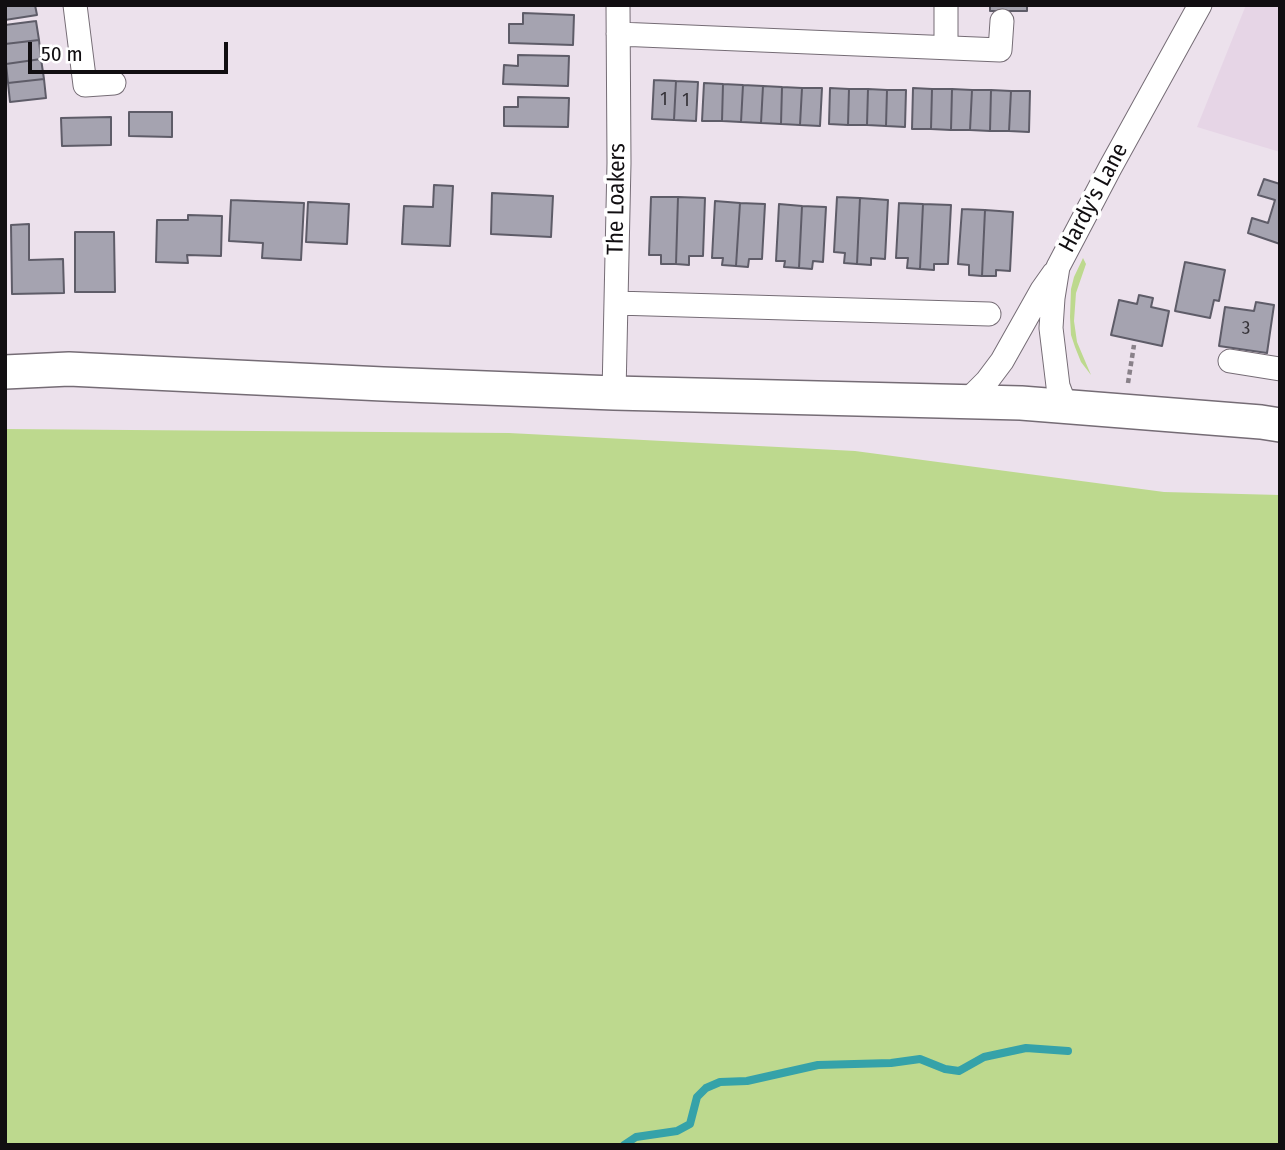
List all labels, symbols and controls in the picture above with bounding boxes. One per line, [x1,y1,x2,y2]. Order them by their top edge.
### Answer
scale bar [32,28,231,72]
text: 50 m [41,41,83,67]
house number: 1 [660,89,668,111]
house number: 1 [682,90,690,112]
street label: Hardy's Lane [1054,139,1134,257]
street label: The Loakers [602,143,632,255]
house number: 3 [1242,318,1250,340]

